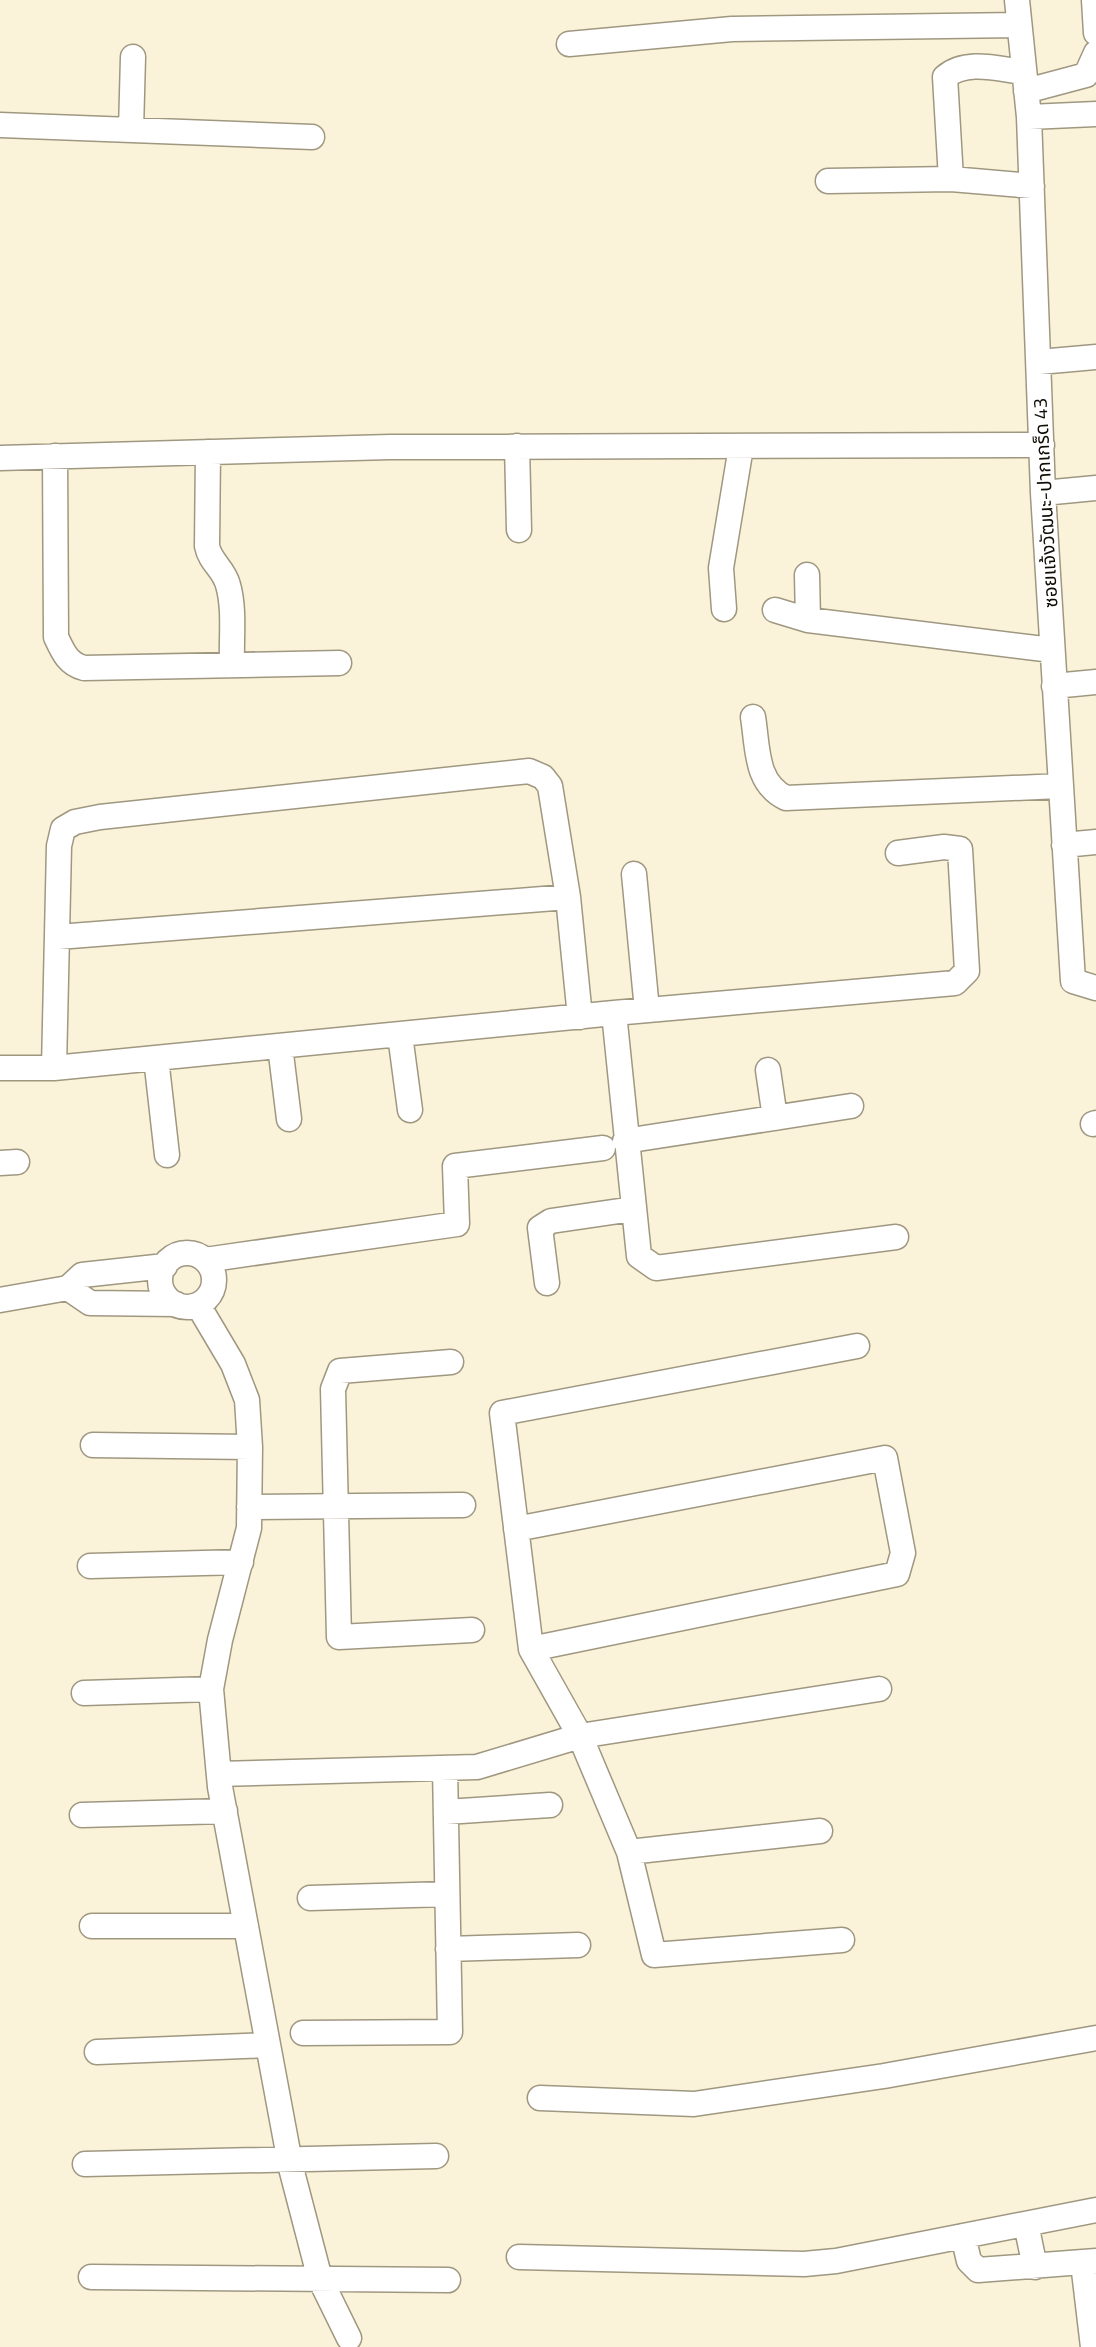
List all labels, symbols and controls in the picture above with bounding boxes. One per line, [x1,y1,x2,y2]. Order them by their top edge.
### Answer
street label: ซอยแจ้งวัฒนะ-ปากเกร็ด 43 [1025,397,1064,609]

